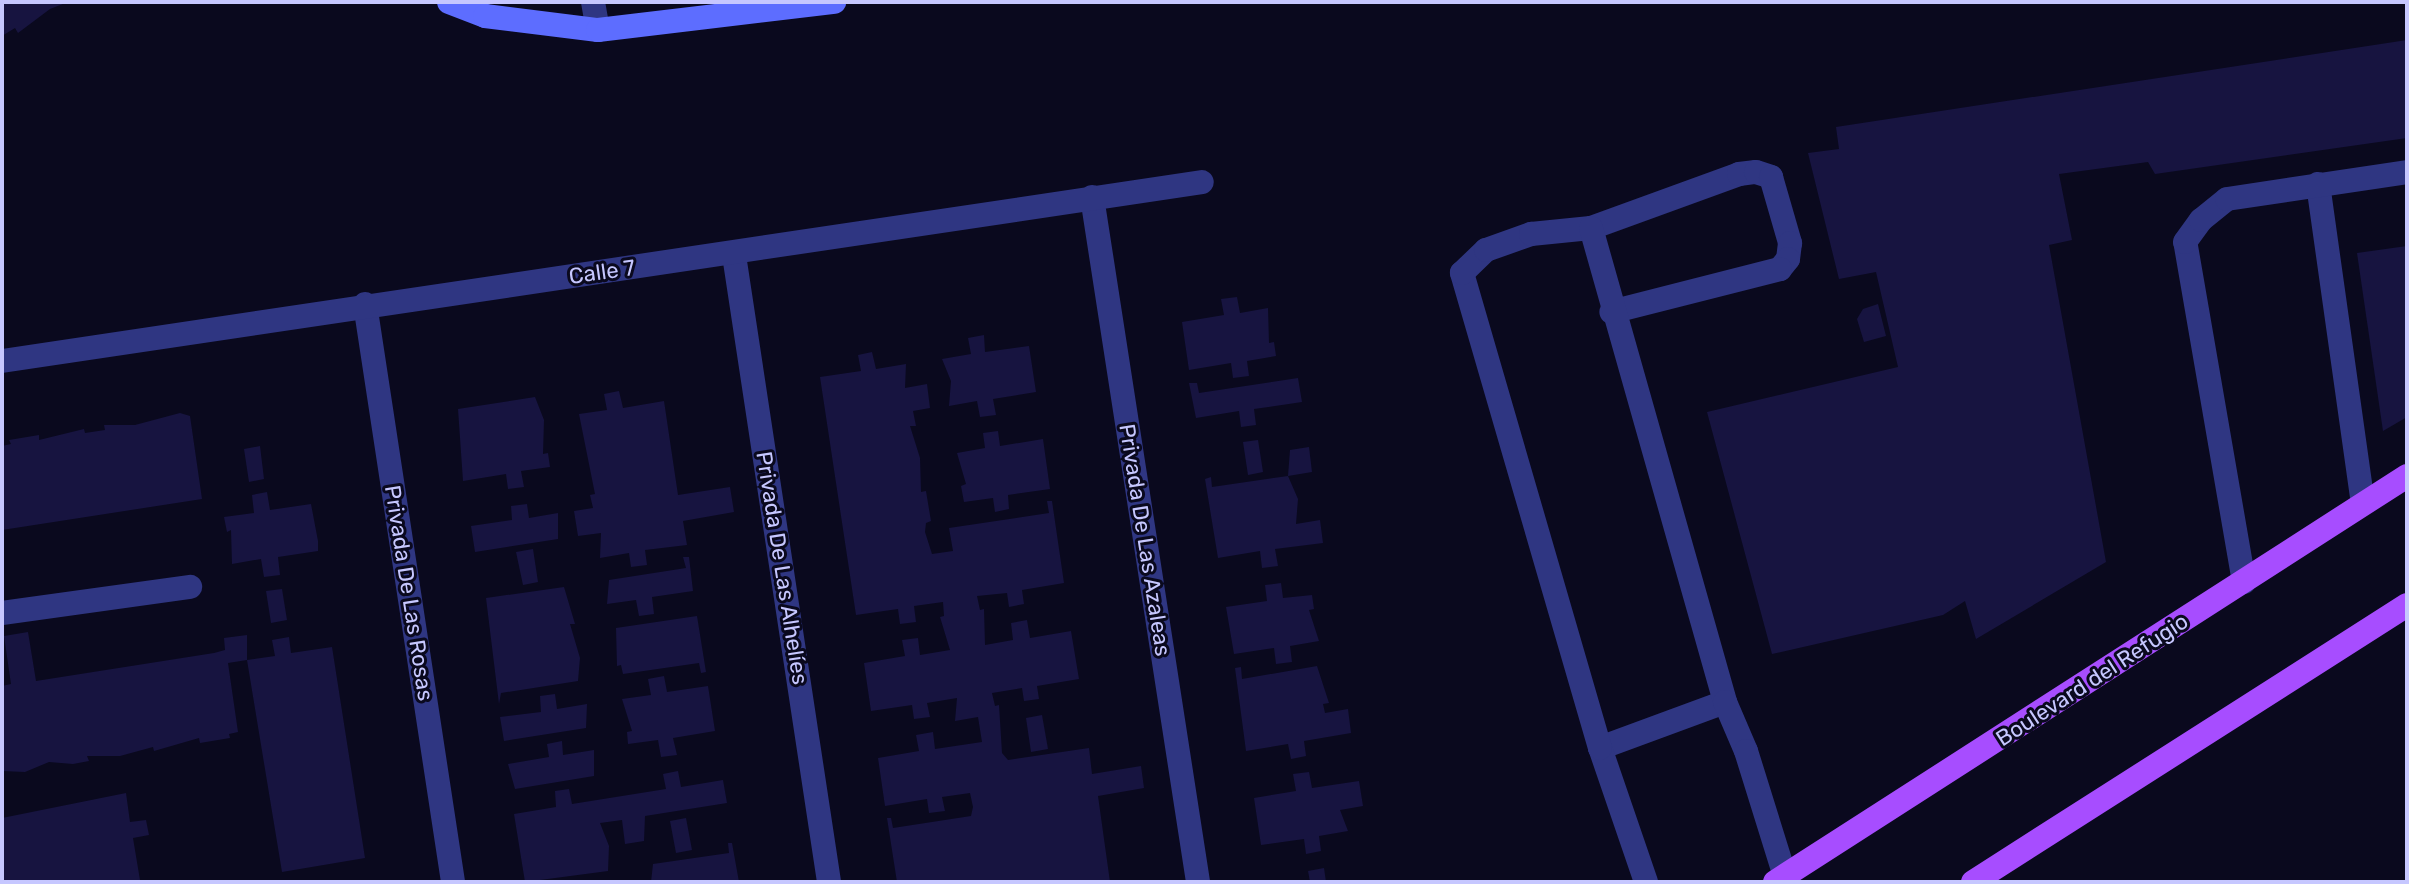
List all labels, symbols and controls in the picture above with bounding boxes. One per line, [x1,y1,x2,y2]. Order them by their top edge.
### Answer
street label: Calle 7 [567,254,637,290]
street label: Privada De Las Azaleas [1114,422,1176,658]
street label: Privada De Las Alhelíes [750,449,814,687]
street label: Privada De Las Rosas [379,483,439,703]
street label: Boulevard del Refugio [1991,608,2193,752]

